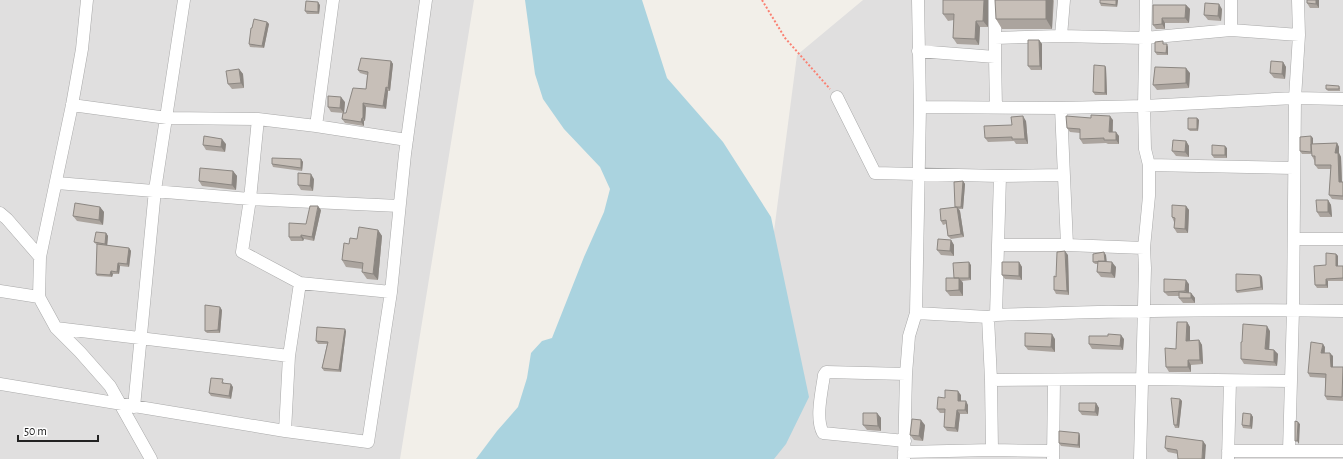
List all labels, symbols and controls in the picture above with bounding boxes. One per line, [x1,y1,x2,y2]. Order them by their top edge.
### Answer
scale bar [18,417,98,443]
text: 50 m [24,425,47,437]

